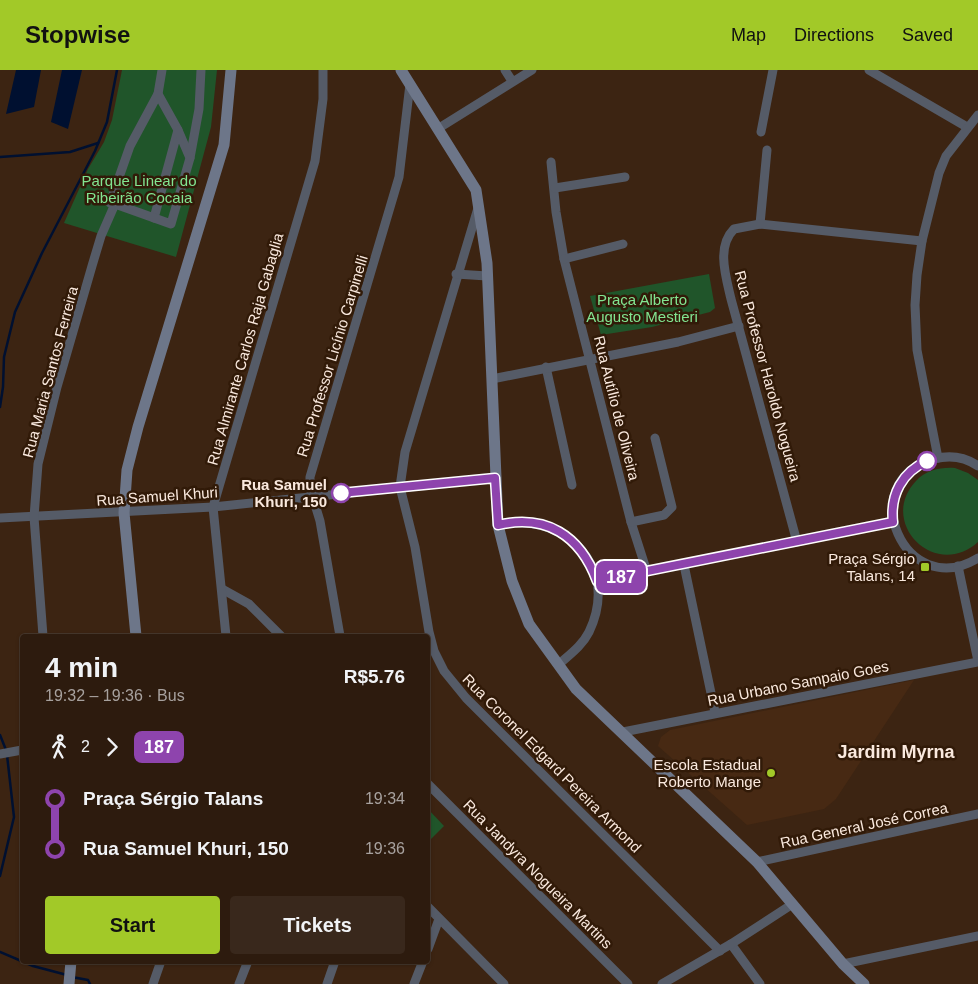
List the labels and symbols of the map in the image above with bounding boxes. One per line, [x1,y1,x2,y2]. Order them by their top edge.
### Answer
park label: Parque Linear do Ribeirão Cocaia [81,172,197,206]
street label: Rua Almirante Carlos Raja Gabaglia [204,230,287,467]
street label: Rua Professor Licínio Carpinelli [293,253,371,459]
street label: Rua Professor Haroldo Nogueira [732,269,805,484]
street label: Rua Maria Santos Ferreira [19,284,81,460]
park label: Praça Alberto Augusto Mestieri [586,291,698,325]
street label: Rua Autílio de Oliveira [591,334,643,483]
unlabelled marker [917,451,937,471]
place label: Rua Samuel Khuri, 150 [241,476,327,510]
street label: Rua Samuel Khuri [96,483,218,509]
marker: Rua Samuel Khuri, 150 [331,483,351,503]
place label: Praça Sérgio Talans, 14 [828,550,915,584]
line badge: 187 [592,561,650,593]
marker: Praça Sérgio Talans, 14 [919,561,931,573]
street label: Rua Urbano Sampaio Goes [706,657,890,709]
street label: Rua Coronel Edgard Pereira Armond [459,670,645,856]
district label: Jardim Myrna [837,742,956,762]
place label: Escola Estadual Roberto Mange [653,756,761,790]
marker: Escola Estadual Roberto Mange [765,767,777,779]
street label: Rua Jandyra Nogueira Martins [460,796,616,952]
street label: Rua General José Correa [779,799,950,851]

